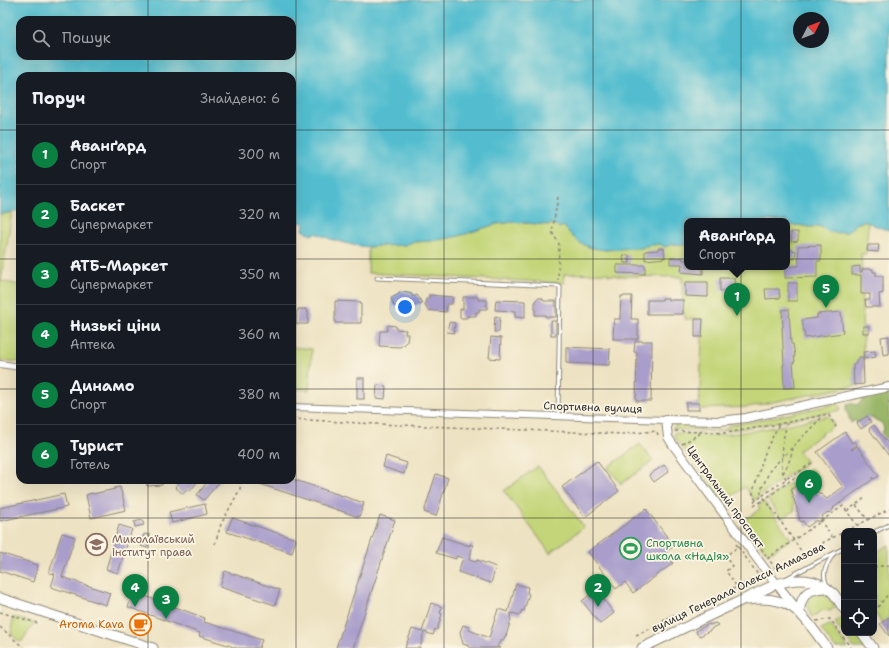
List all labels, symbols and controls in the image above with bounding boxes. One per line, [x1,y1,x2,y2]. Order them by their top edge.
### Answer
north arrow [793,12,829,48]
search box [16,16,296,60]
icon: search [30,27,52,49]
text: Пошук [62,28,111,48]
text: Поруч [32,87,85,109]
text: Знайдено: 6 [200,90,280,107]
text: Аванґард [70,136,146,156]
text: 1 [42,146,48,163]
text: 300 m [237,146,280,163]
text: Спорт [70,156,106,173]
text: Баскет [70,196,125,216]
text: 2 [40,206,50,223]
text: 320 m [238,206,280,223]
text: Супермаркет [70,216,153,233]
popup [684,218,790,270]
text: Аванґард [699,226,775,246]
text: Спорт [699,246,735,263]
text: АТБ-Маркет [70,256,168,276]
text: 3 [40,266,50,283]
text: 350 m [239,266,280,283]
pin: 5 [813,275,839,308]
text: Супермаркет [70,276,153,293]
pin: 1 [724,283,750,316]
your location [395,297,415,317]
text: Низькі ціни [70,316,161,336]
text: 4 [40,326,50,343]
text: 360 m [238,326,280,343]
text: Аптека [70,336,115,353]
text: Динамо [70,376,135,396]
text: 5 [41,386,49,403]
text: 380 m [238,386,280,403]
text: Спорт [70,396,106,413]
street label: Спортивна вулиця [543,398,643,417]
text: Турист [70,436,123,456]
street label: Центральний проспект [683,443,768,552]
text: 6 [40,446,50,463]
text: 400 m [237,446,280,463]
text: Готель [70,456,110,473]
pin: 6 [796,470,822,503]
map controls [841,528,877,636]
button: + [841,528,877,564]
school or university icon: Миколаївський інститут права [83,532,109,558]
place label: Миколаївський інститут права [112,532,195,560]
sports icon: Спортивна школа «Надія» [618,536,644,562]
place label: Спортивна школа «Надія» [646,536,729,564]
street label: вулиця Генерала Олекси Алмазова [649,539,828,636]
button: − [841,564,877,600]
pin: 4 [122,574,148,607]
pin: 2 [585,574,611,607]
pin: 3 [153,586,179,619]
button: locate [841,600,877,636]
cafe icon: Aroma Kava [127,611,153,637]
place label: Aroma Kava [59,617,124,632]

